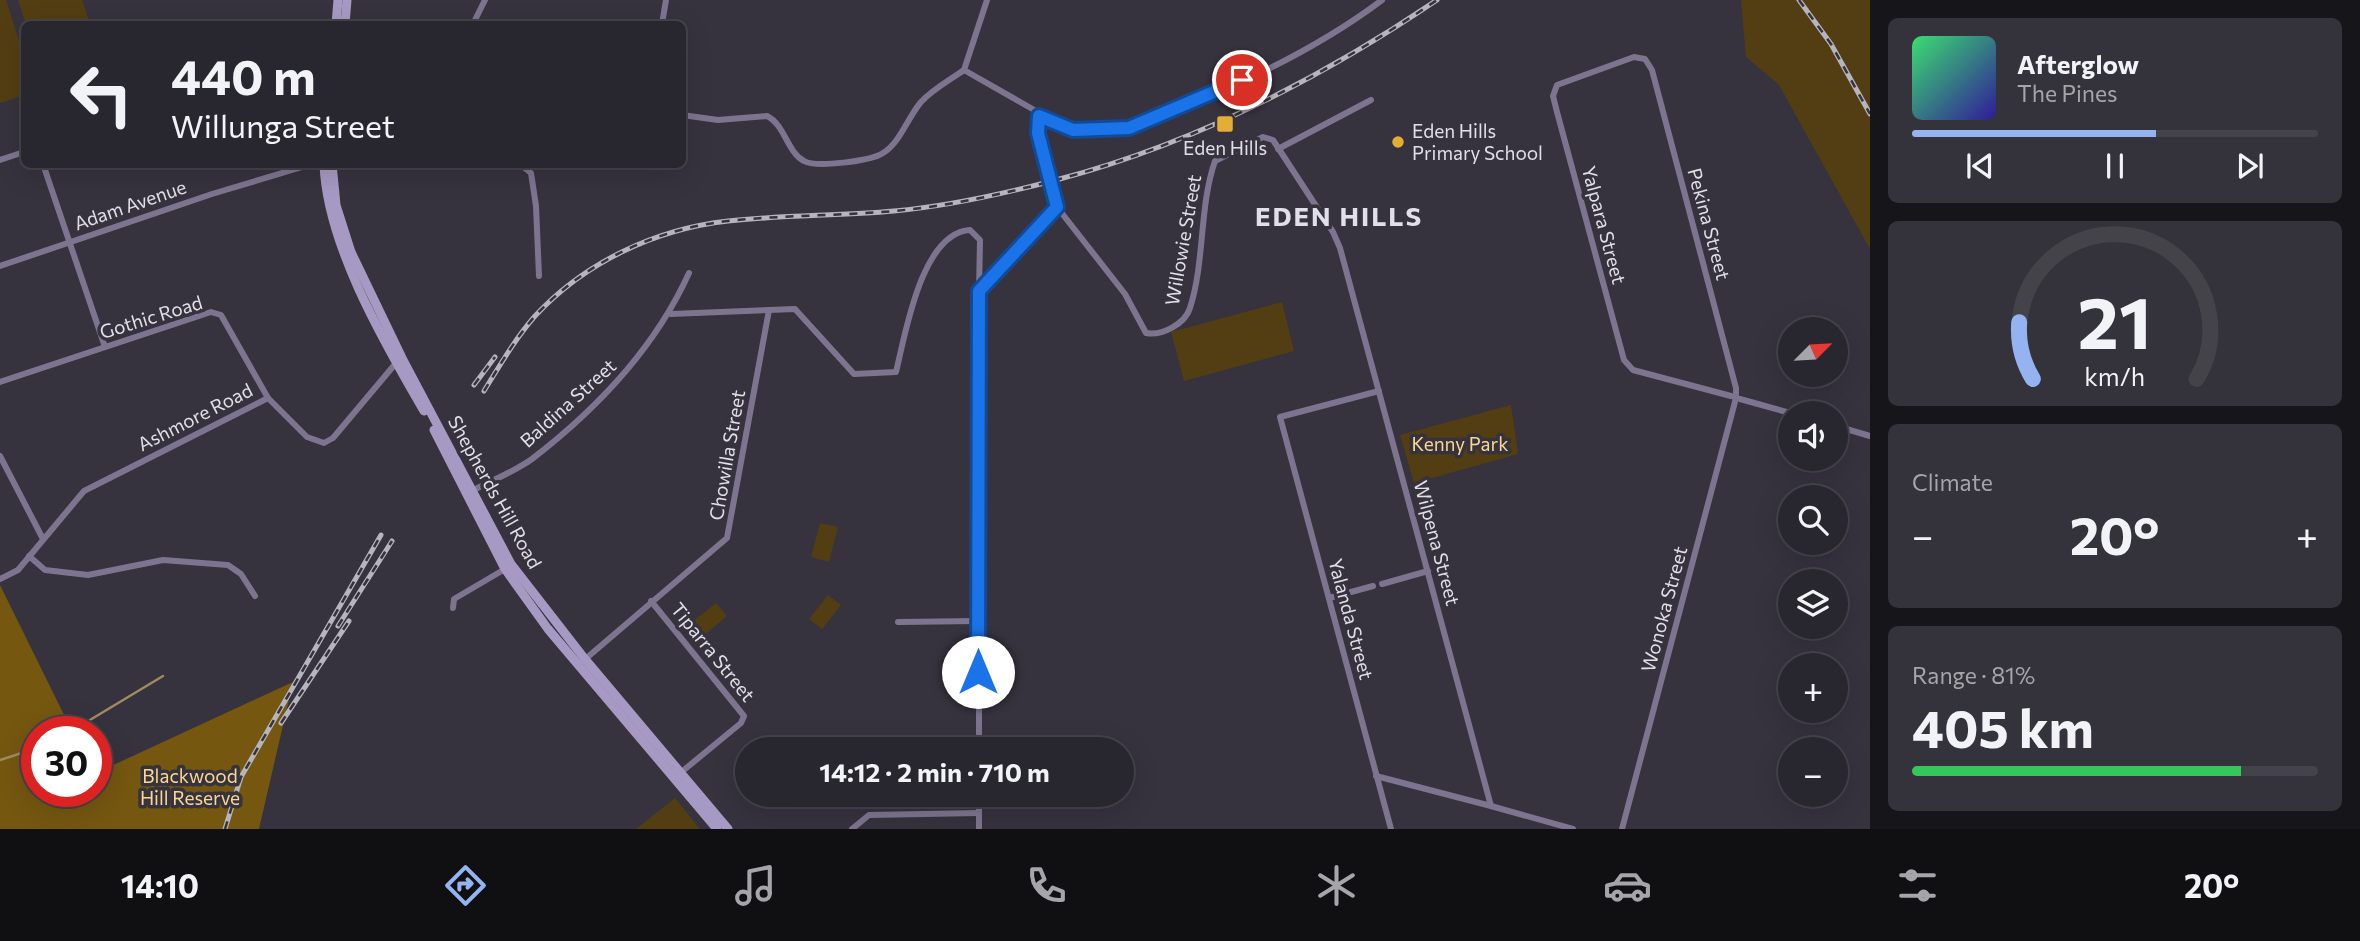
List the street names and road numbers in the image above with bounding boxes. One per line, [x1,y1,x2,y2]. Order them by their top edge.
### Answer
street label: Yalpara Street [1578,163,1631,287]
street label: Pekina Street [1683,165,1736,283]
street label: Willowie Street [1160,173,1205,307]
street label: Adam Avenue [71,175,189,234]
street label: Gothic Road [97,290,205,343]
street label: Baldina Street [515,353,620,452]
street label: Ashmore Road [133,378,256,455]
street label: Chowilla Street [704,388,749,522]
street label: Shepherds Hill Road [444,411,547,572]
street label: Wilpena Street [1410,478,1465,608]
street label: Wonoka Street [1636,543,1691,674]
street label: Yalanda Street [1324,556,1379,682]
street label: Tiparra Street [667,598,760,706]

